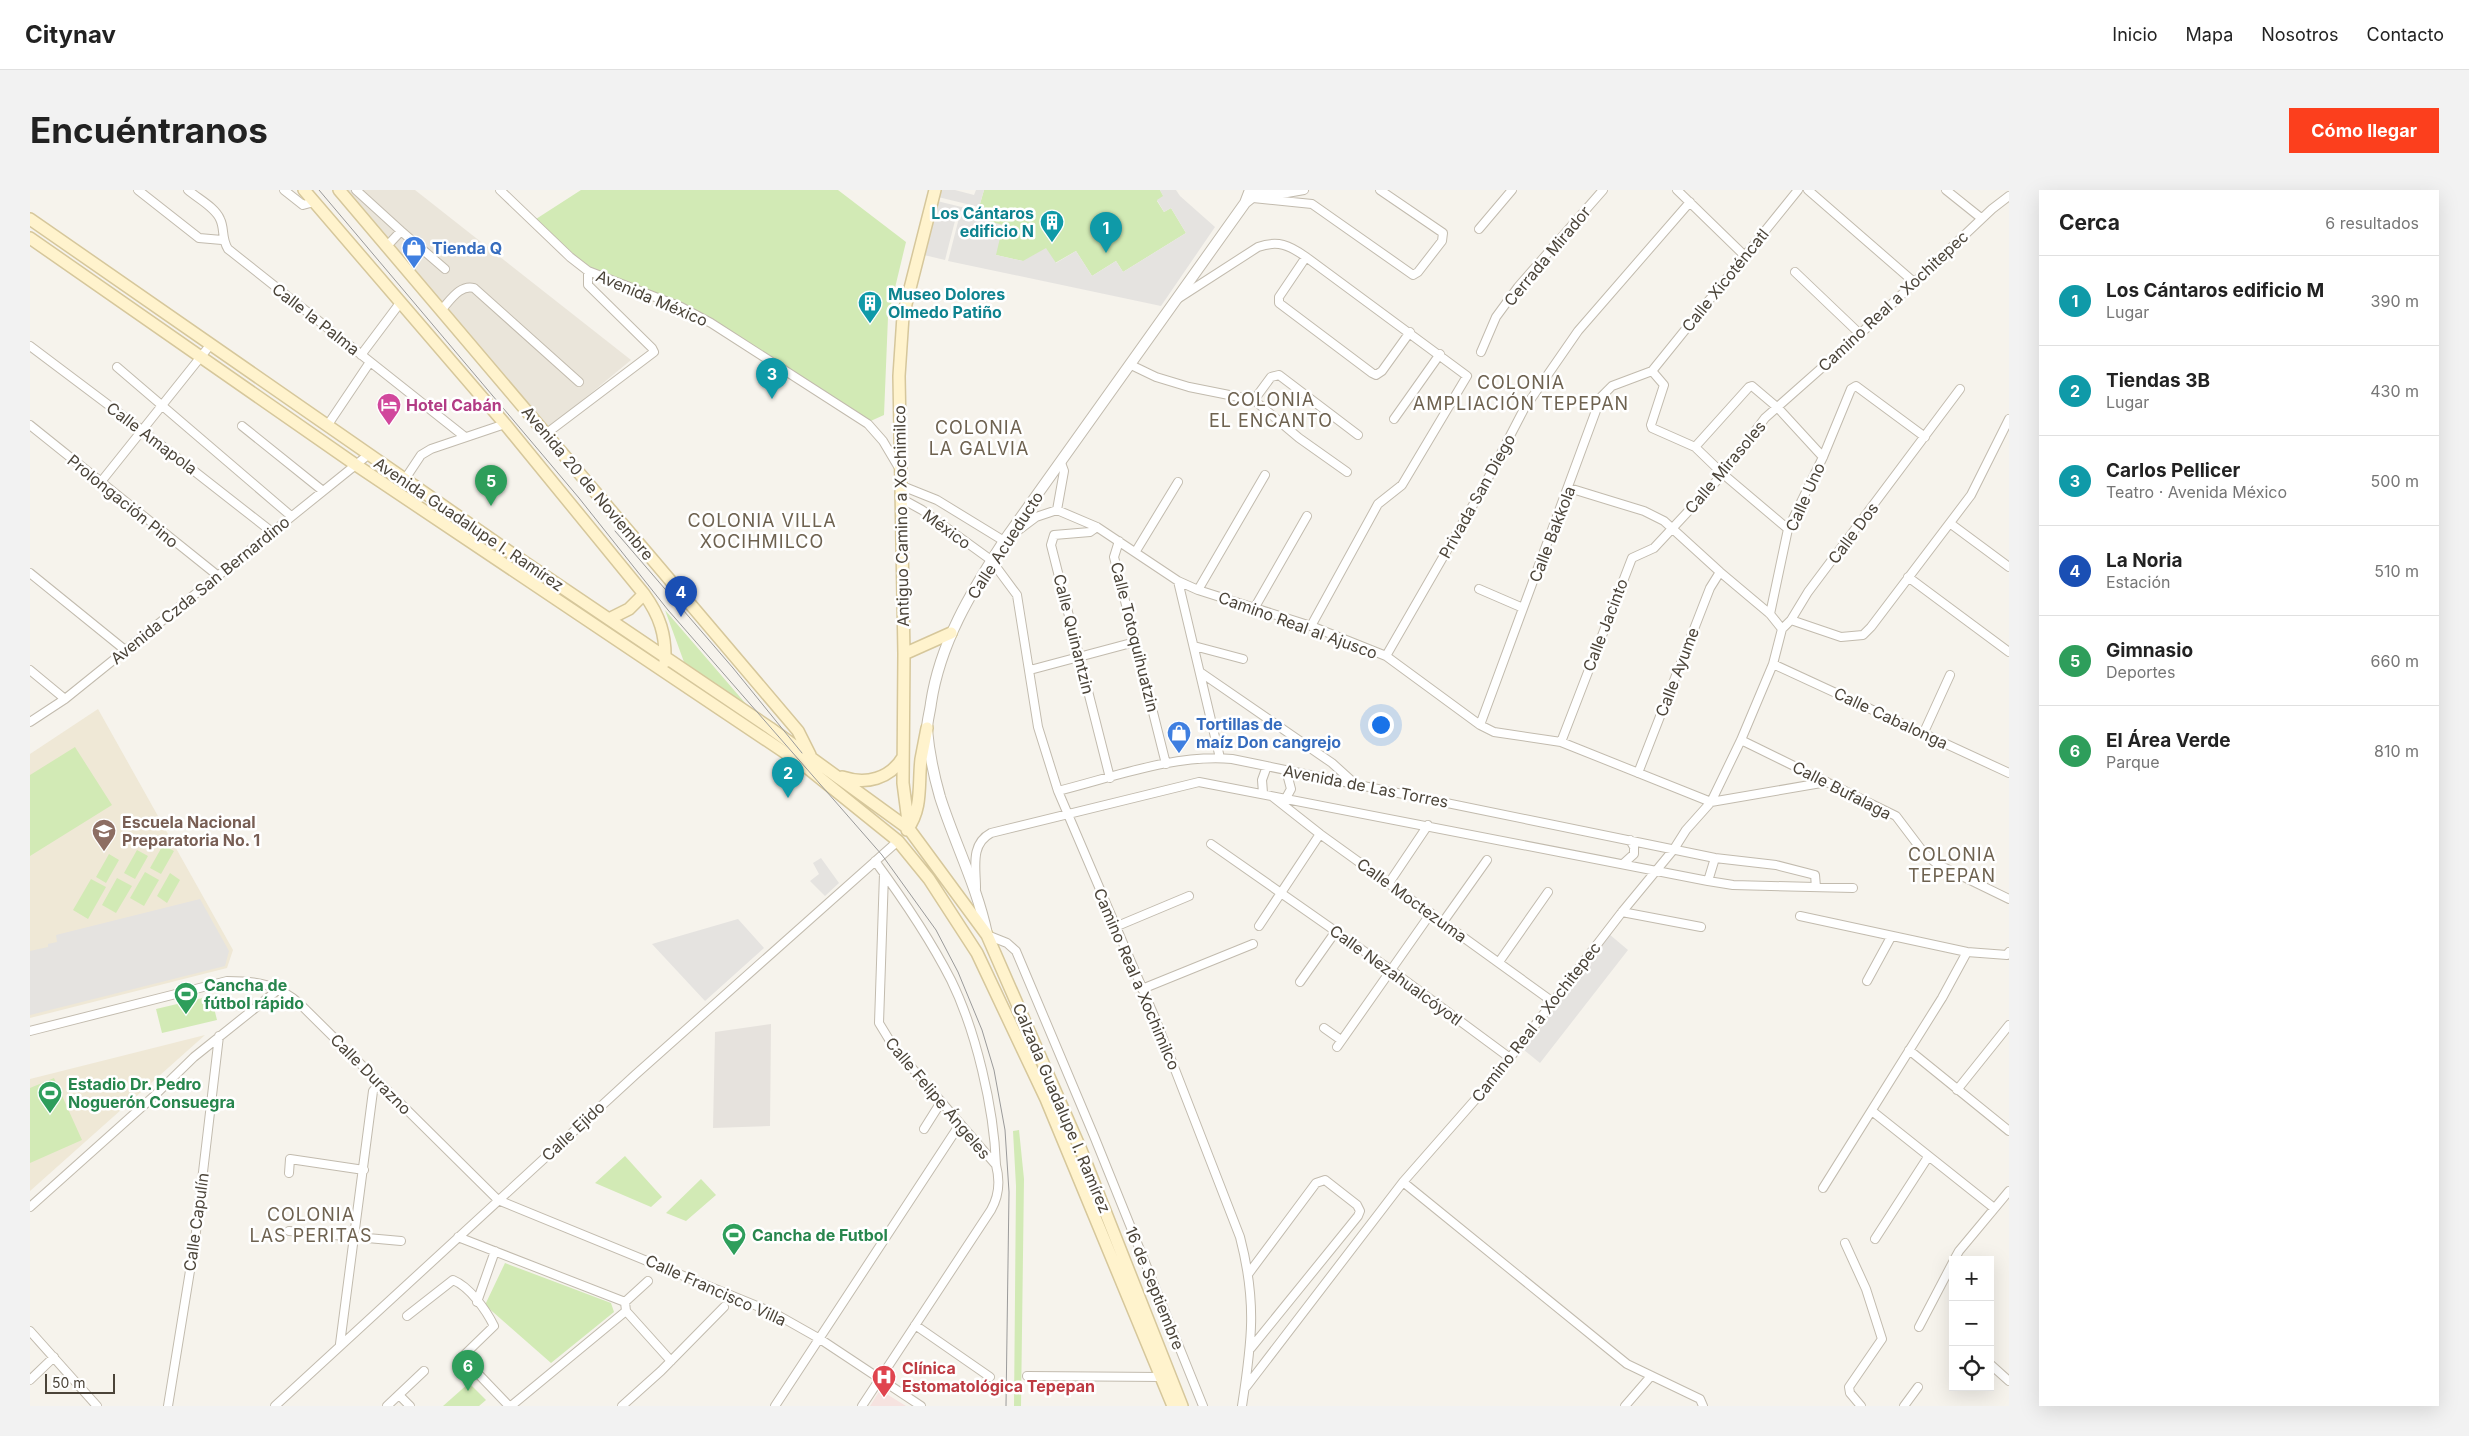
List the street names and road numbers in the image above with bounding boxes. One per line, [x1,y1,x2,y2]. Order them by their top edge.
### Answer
street label: Cerrada Mirador [1499,202,1595,310]
street label: Calle Xicoténcatl [1677,224,1773,336]
street label: Camino Real a Xochitepec [1814,226,1972,376]
street label: Avenida México [593,265,711,331]
street label: Calle la Palma [268,279,364,359]
street label: Calle Amapola [103,397,201,479]
street label: Avenida 20 de Noviembre [518,402,658,564]
street label: Antiguo Camino a Xochimilco [889,405,913,627]
street label: Calle Mirasoles [1680,416,1770,518]
street label: Privada San Diego [1435,430,1519,562]
street label: Prolongación Pino [63,450,183,552]
street label: Avenida Guadalupe I. Ramírez [370,453,568,595]
street label: Calle Uno [1781,459,1829,535]
street label: Calle Bakkola [1525,483,1579,585]
street label: Calle Acueducto [963,487,1047,603]
street label: Calle Dos [1823,498,1883,568]
street label: México [919,505,975,553]
street label: Avenida Czda San Bernardino [107,512,293,668]
street label: Calle Totoquihuatzin [1107,560,1163,714]
street label: Calle Quinantzin [1049,572,1099,696]
street label: Calle Jacinto [1578,576,1632,674]
street label: Camino Real al Ajusco [1216,587,1380,663]
street label: Calle Ayume [1651,625,1703,719]
street label: Calle Cabalonga [1831,683,1951,753]
street label: Calle Bufalaga [1789,756,1895,824]
street label: Avenida de Las Torres [1282,760,1450,812]
street label: Calle Moctezuma [1353,853,1471,947]
street label: Camino Real a Xochimilco [1090,885,1184,1073]
street label: Calle Nezahualcóyotl [1326,920,1466,1030]
street label: Camino Real a Xochitepec [1467,938,1605,1106]
street label: Calzada Guadalupe I. Ramírez [1009,1000,1115,1216]
street label: Calle Durazno [326,1029,416,1119]
street label: Calle Felipe Ángeles [881,1033,995,1163]
street label: Calle Ejido [537,1097,609,1165]
street label: Calle Capulín [179,1171,213,1273]
street label: 16 de Septiembre [1121,1223,1189,1353]
street label: Calle Francisco Villa [642,1250,790,1330]

